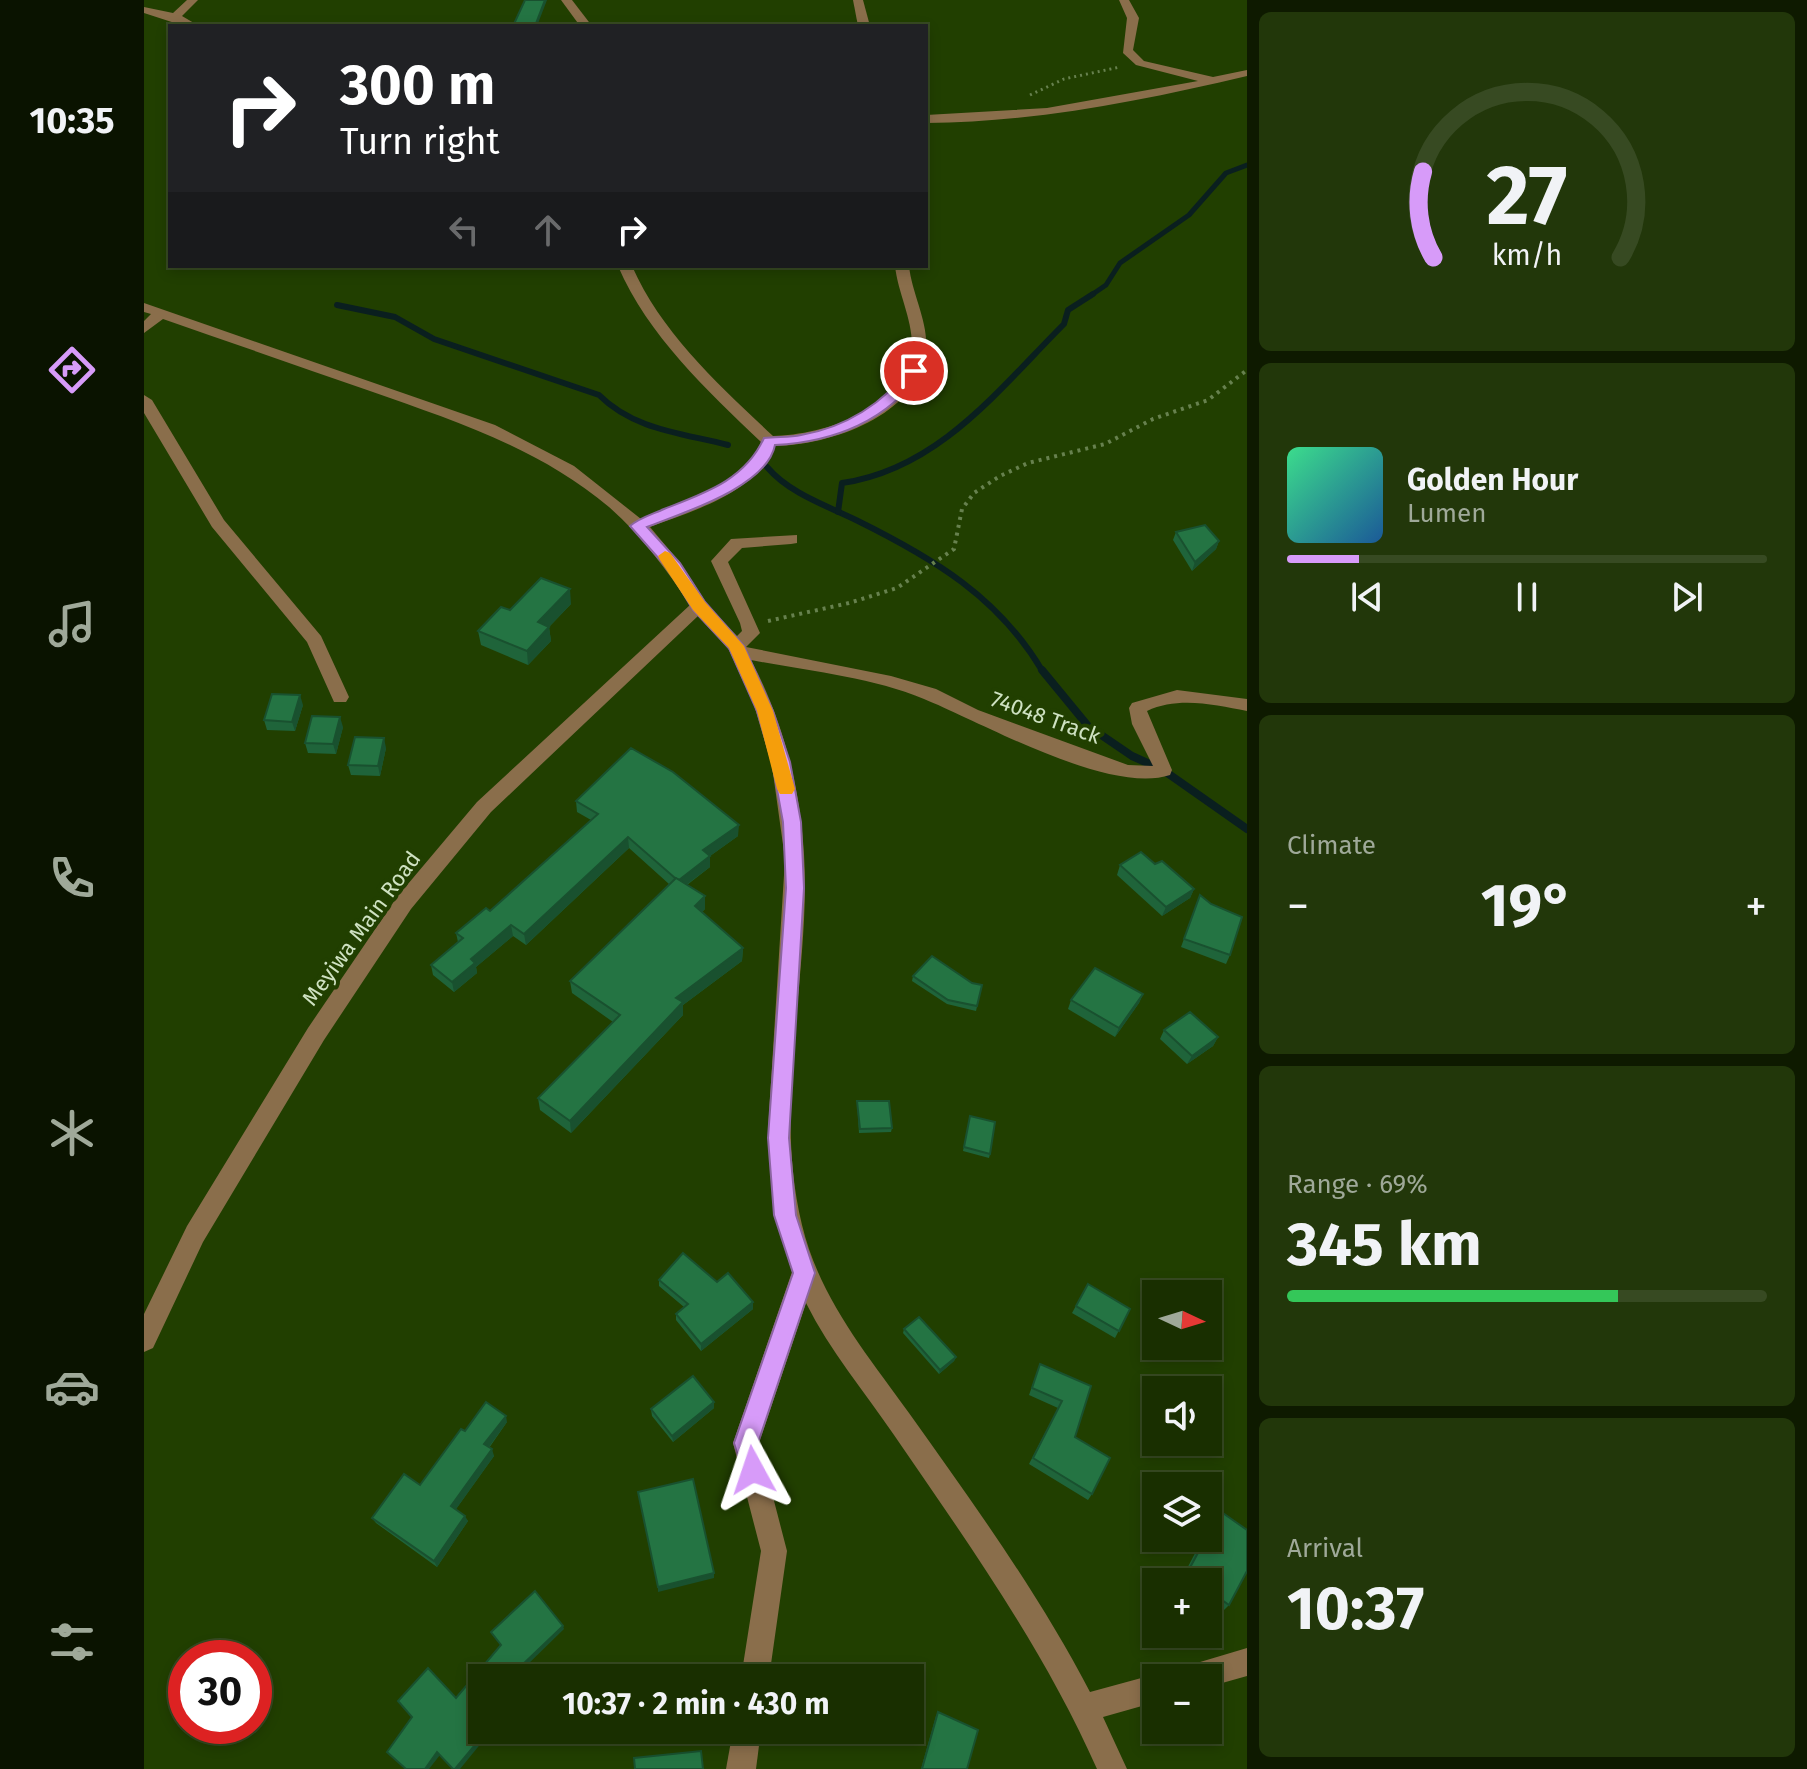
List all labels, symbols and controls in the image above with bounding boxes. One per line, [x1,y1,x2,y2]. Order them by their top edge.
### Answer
text: 300 m [340,52,495,119]
icon: right [208,56,312,160]
text: 10:35 [30,99,115,143]
text: Turn right [340,120,500,164]
text: 27 [1486,145,1568,245]
icon: left [442,208,486,252]
icon: ahead [526,208,570,252]
icon: right [610,208,654,252]
text: km/h [1492,238,1562,273]
pin [880,337,948,405]
icon: directions [44,342,100,398]
icon: arrive [892,349,936,393]
text: Golden Hour [1407,462,1578,498]
text: Lumen [1407,498,1486,529]
icon: previous [1345,575,1389,619]
icon: pause [1505,575,1549,619]
icon: next [1665,575,1709,619]
icon: music [44,596,100,652]
street label: 74048 Track [987,685,1105,750]
text: Climate [1287,830,1376,861]
street label: Meyiwa Main Road [296,846,426,1011]
icon: phone [44,850,100,906]
text: 19° [1481,870,1573,942]
text: − [1287,880,1309,933]
text: + [1745,880,1767,933]
icon: climate [44,1105,100,1161]
text: Range · 69% [1287,1169,1428,1200]
text: 345 km [1287,1209,1482,1281]
north arrow [1142,1280,1222,1360]
map controls [1142,1280,1222,1744]
icon: car [44,1359,100,1415]
button: sound [1142,1376,1222,1456]
position arrow [711,1428,795,1512]
button: layers [1142,1472,1222,1552]
text: Arrival [1287,1533,1363,1564]
button: + [1142,1568,1222,1648]
text: 10:37 [1287,1573,1424,1645]
icon: filters [44,1614,100,1670]
speed limit sign: 30 [168,1640,272,1744]
button: − [1142,1664,1222,1744]
text: 10:37 · 2 min · 430 m [562,1686,830,1722]

